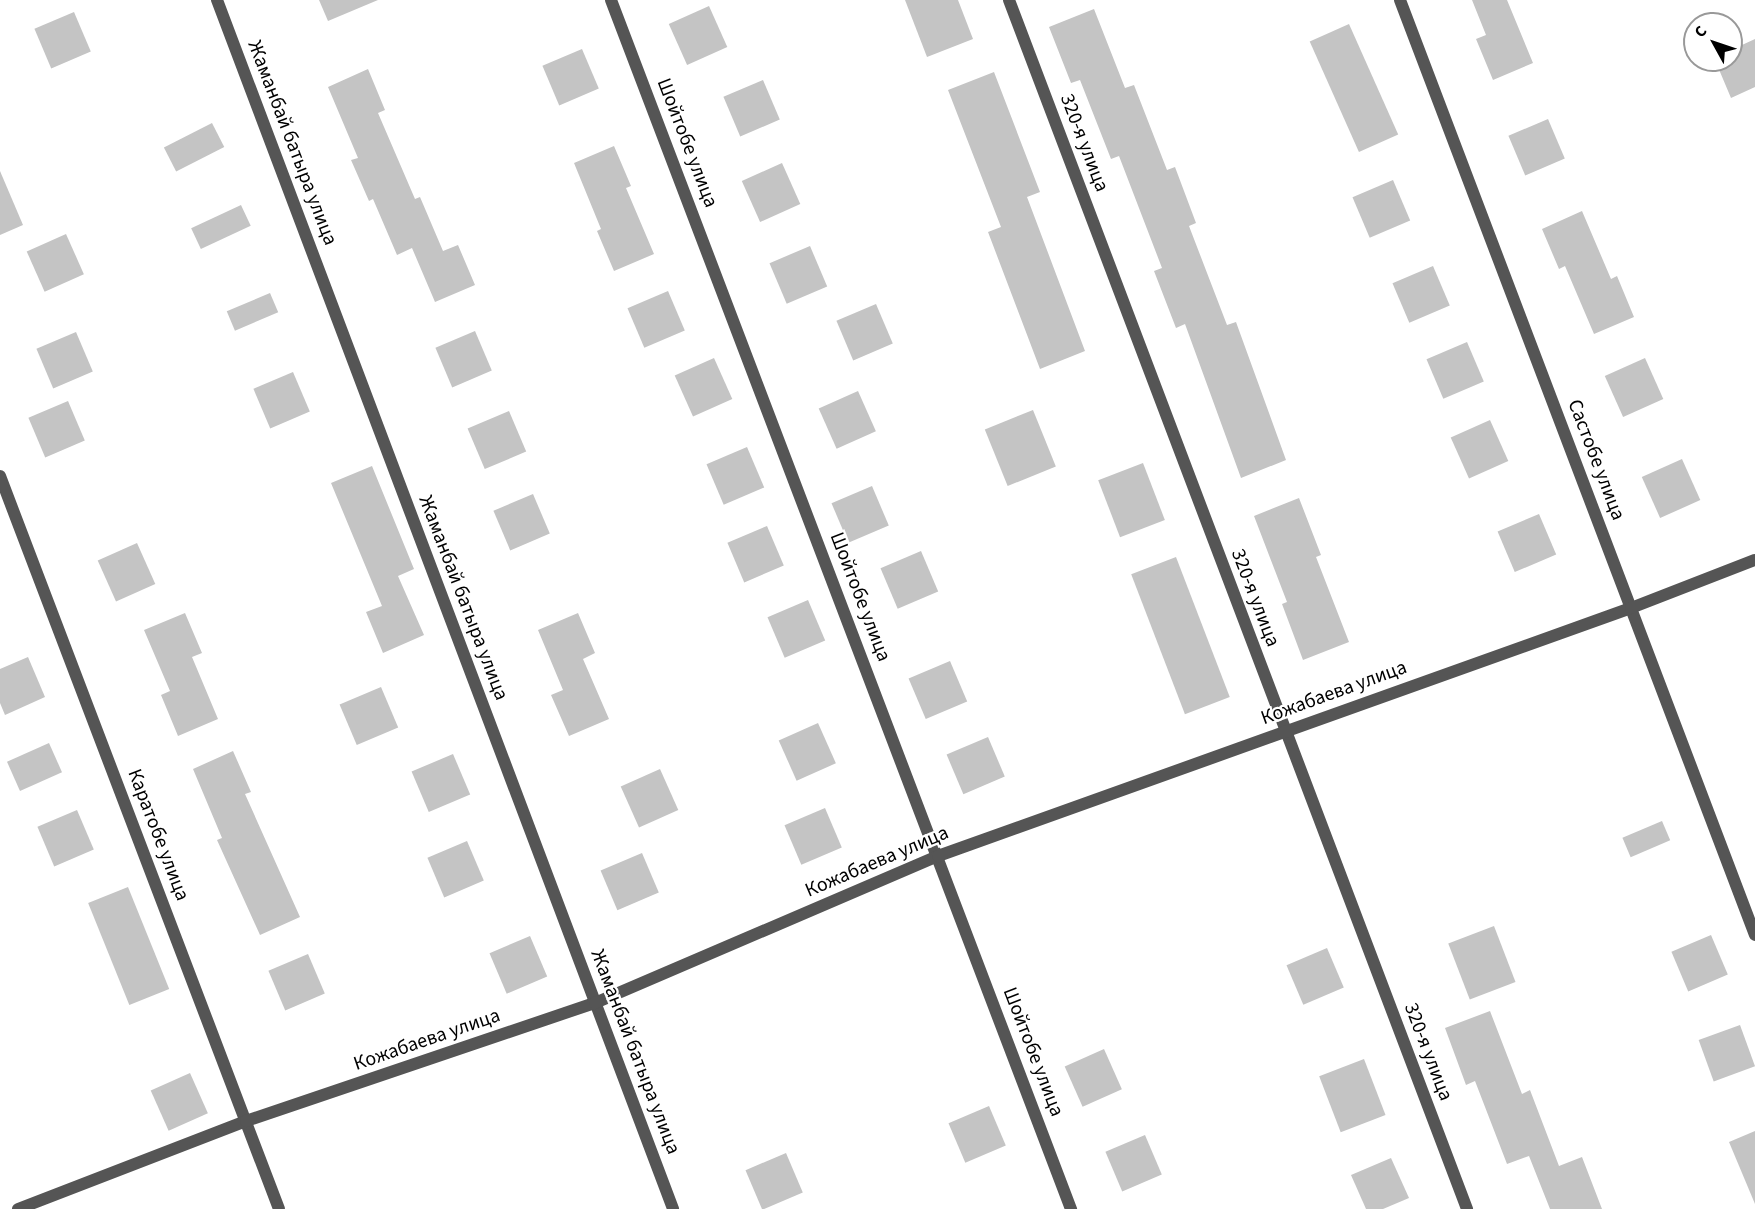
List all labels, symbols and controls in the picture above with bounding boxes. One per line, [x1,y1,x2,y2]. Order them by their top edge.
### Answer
north arrow [1683,12,1743,72]
text: С [1689,21,1712,42]
street label: Жаманбай батыра улица [242,37,342,249]
street label: Шойтобе улица [651,75,723,211]
street label: 320-я улица [1054,91,1114,195]
street label: Састобе улица [1562,396,1630,524]
street label: Жаманбай батыра улица [413,492,513,704]
street label: Шойтобе улица [824,529,896,665]
street label: 320-я улица [1225,546,1285,650]
street label: Кожабаева улица [1258,656,1410,730]
street label: Каратобе улица [122,766,194,904]
street label: Кожабаева улица [802,821,952,903]
street label: Жаманбай батыра улица [585,946,685,1158]
street label: Шойтобе улица [997,984,1069,1120]
street label: 320-я улица [1398,1000,1458,1104]
street label: Кожабаева улица [351,1004,503,1076]

